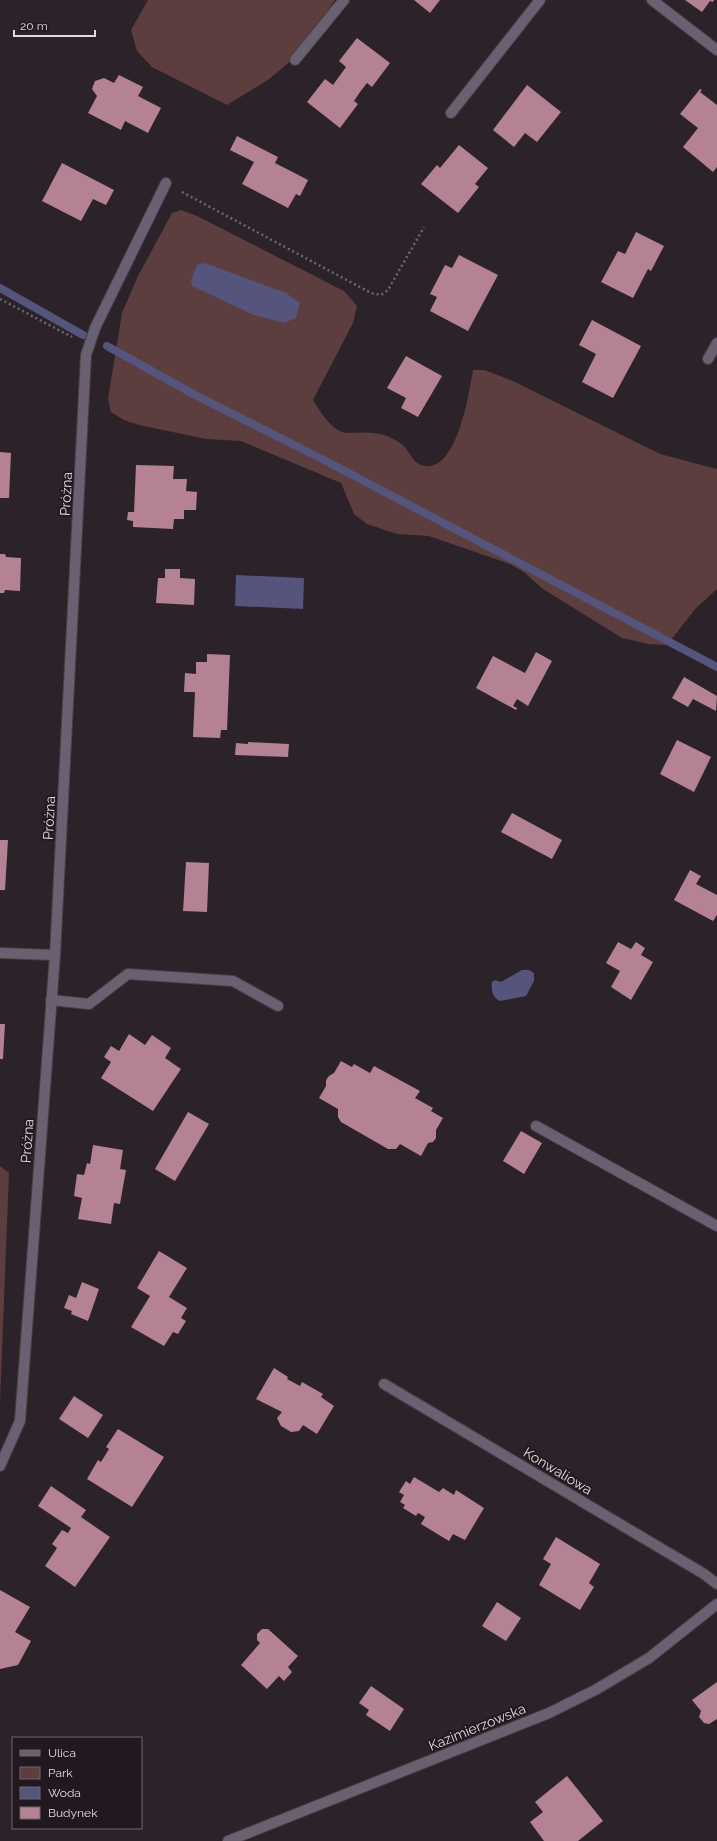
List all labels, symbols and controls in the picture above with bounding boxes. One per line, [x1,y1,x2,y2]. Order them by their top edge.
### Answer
scale bar [14,12,95,38]
text: 20 m [20,19,48,33]
street label: Próżna [57,471,75,517]
street label: Próżna [40,795,58,841]
street label: Próżna [17,1118,37,1164]
street label: Konwaliowa [521,1444,595,1498]
street label: Kazimierzowska [426,1700,528,1754]
legend [12,1737,142,1829]
text: Ulica [48,1746,76,1760]
text: Park [48,1766,73,1780]
text: Woda [48,1786,81,1800]
text: Budynek [48,1806,98,1820]

